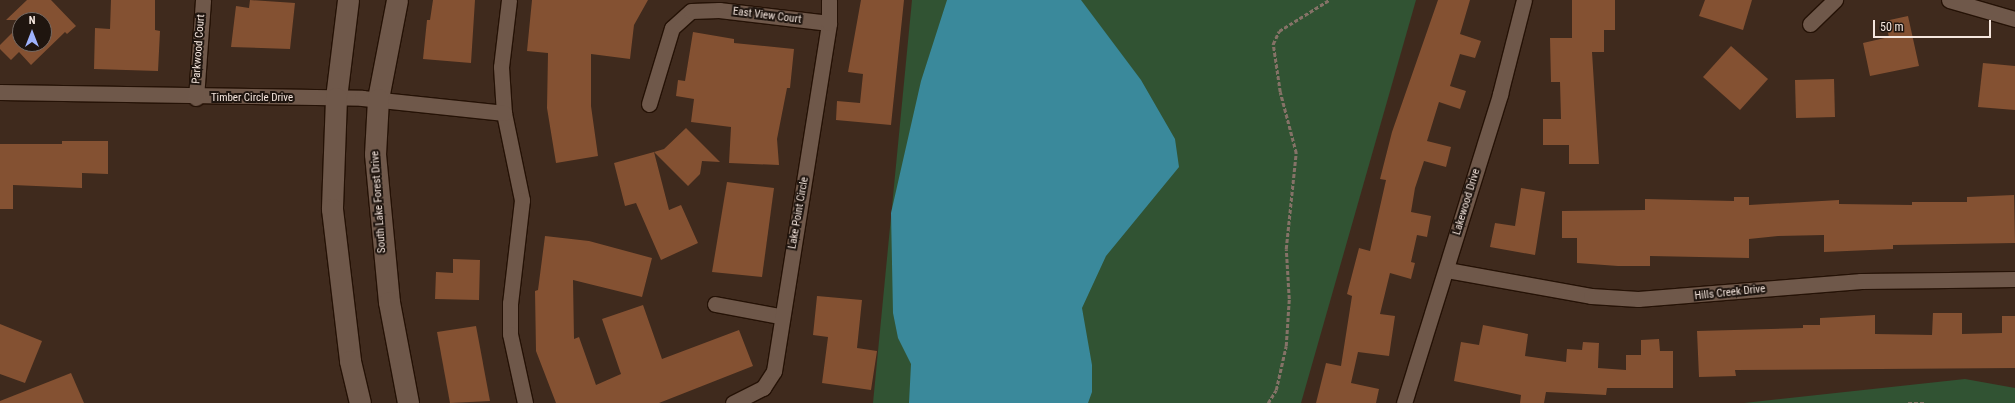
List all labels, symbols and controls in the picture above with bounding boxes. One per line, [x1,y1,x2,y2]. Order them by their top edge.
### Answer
street label: East View Court [732,5,802,27]
north arrow [12,12,52,52]
scale bar [1875,12,1993,38]
text: N [29,14,35,27]
street label: Parkwood Court [190,14,208,84]
text: 50 m [1880,20,1904,34]
street label: Timber Circle Drive [211,91,293,105]
street label: South Lake Forest Drive [369,150,389,254]
street label: Lakewood Drive [1451,167,1483,237]
street label: Lake Point Circle [786,176,812,250]
street label: Hills Creek Drive [1694,283,1766,303]

